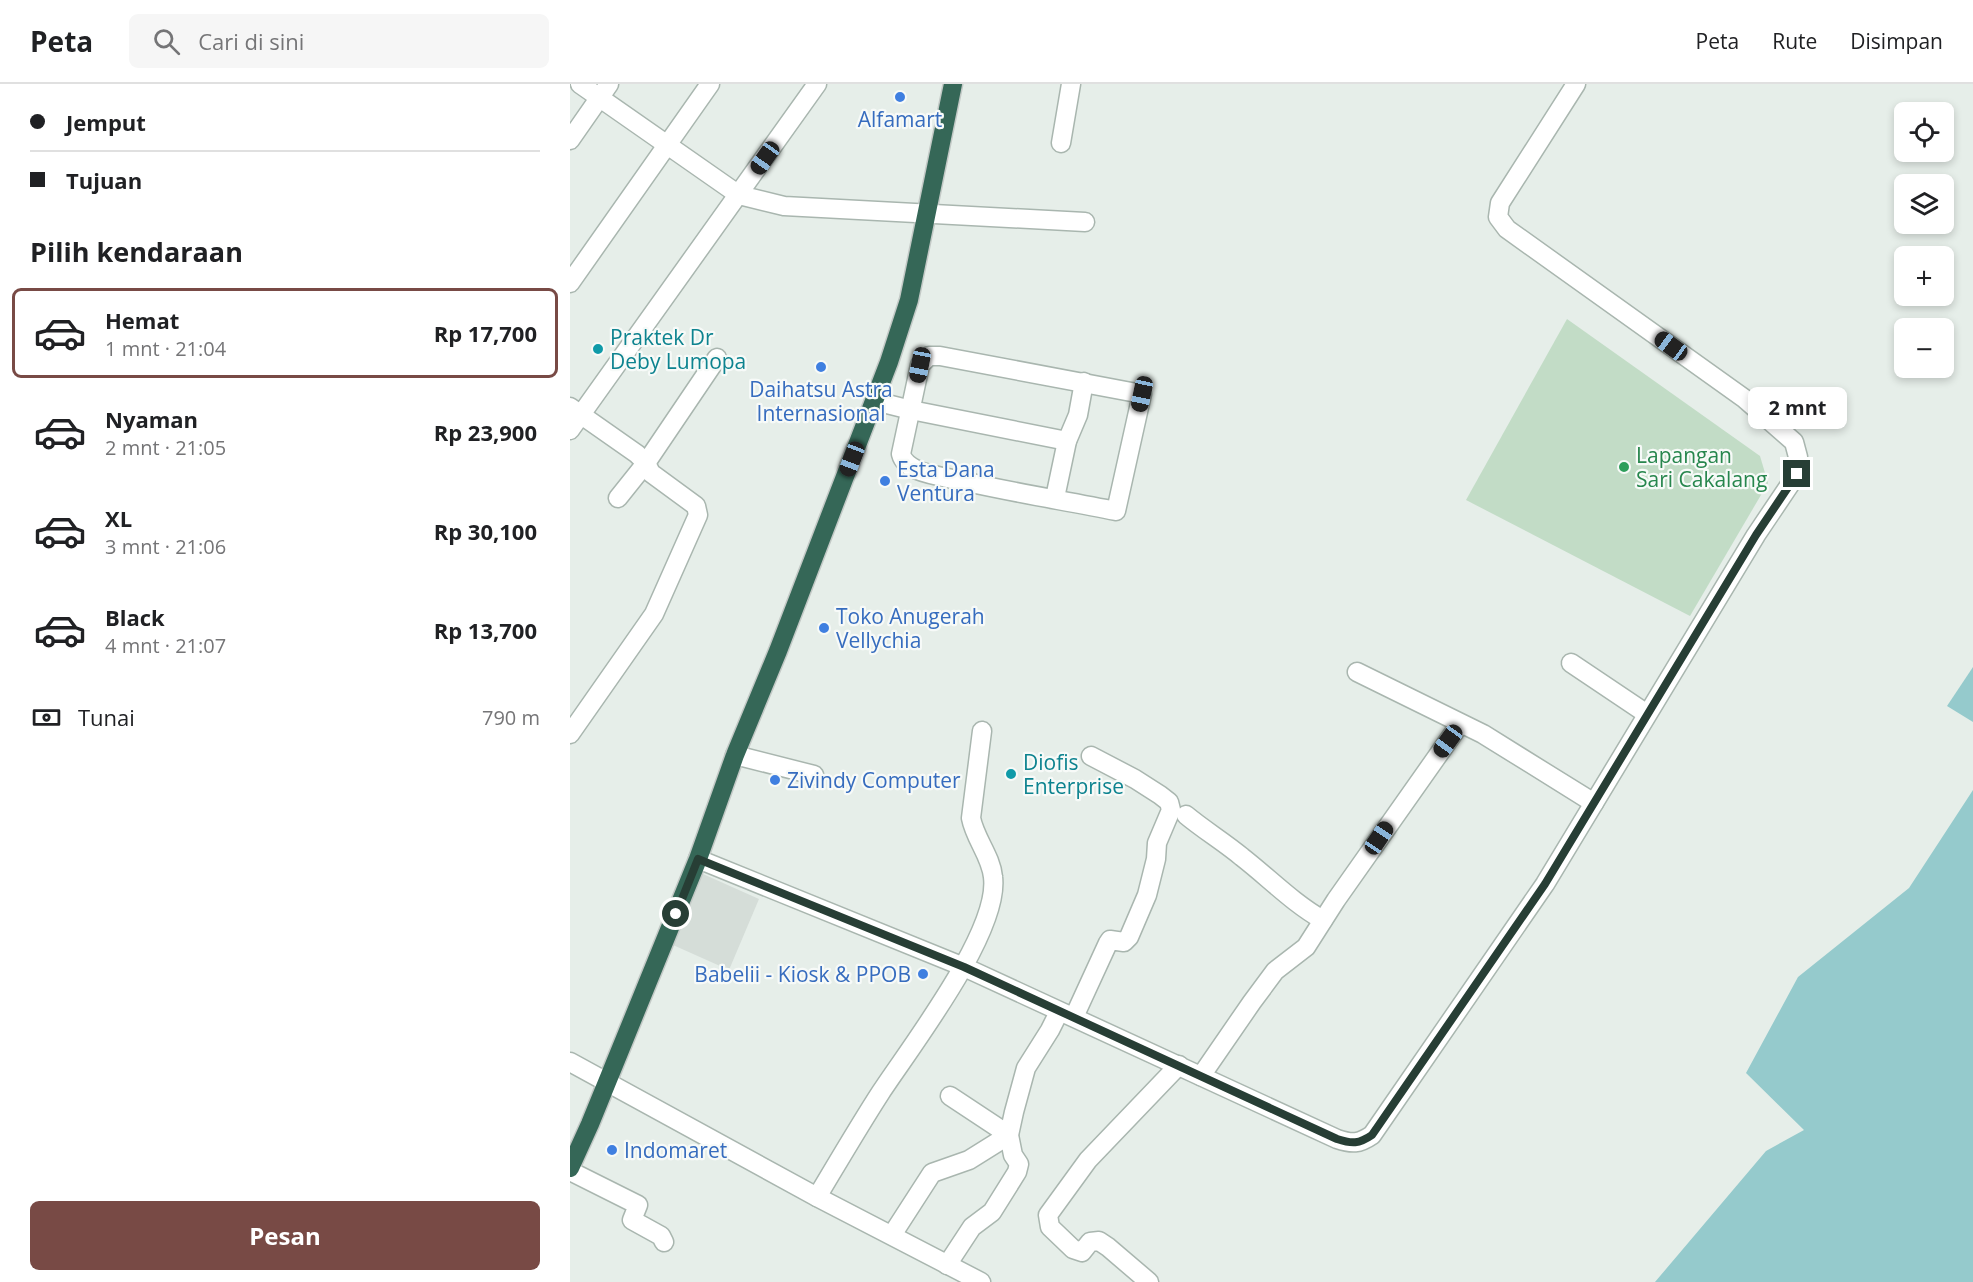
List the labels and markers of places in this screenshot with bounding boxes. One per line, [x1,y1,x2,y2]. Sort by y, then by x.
marker: Alfamart [893,90,907,104]
place label: Alfamart [858,105,942,133]
place label: Praktek Dr Deby Lumopa [610,323,746,375]
marker: Praktek Dr Deby Lumopa [591,342,605,356]
marker: Daihatsu Astra Internasional [814,360,828,374]
place label: Daihatsu Astra Internasional [749,375,893,427]
place label: Lapangan Sari Cakalang [1636,441,1767,493]
place label: Esta Dana Ventura [897,455,995,507]
marker: Lapangan Sari Cakalang [1617,460,1631,474]
marker: Esta Dana Ventura [878,474,892,488]
place label: Toko Anugerah Vellychia [836,602,985,654]
marker: Toko Anugerah Vellychia [817,621,831,635]
place label: Diofis Enterprise [1023,748,1124,800]
place label: Zivindy Computer [787,766,961,794]
marker: Diofis Enterprise [1004,767,1018,781]
marker: Zivindy Computer [768,773,782,787]
place label: Babelii - Kiosk & PPOB [694,960,911,988]
marker: Babelii - Kiosk & PPOB [916,967,930,981]
place label: Indomaret [624,1136,727,1164]
marker: Indomaret [605,1143,619,1157]

